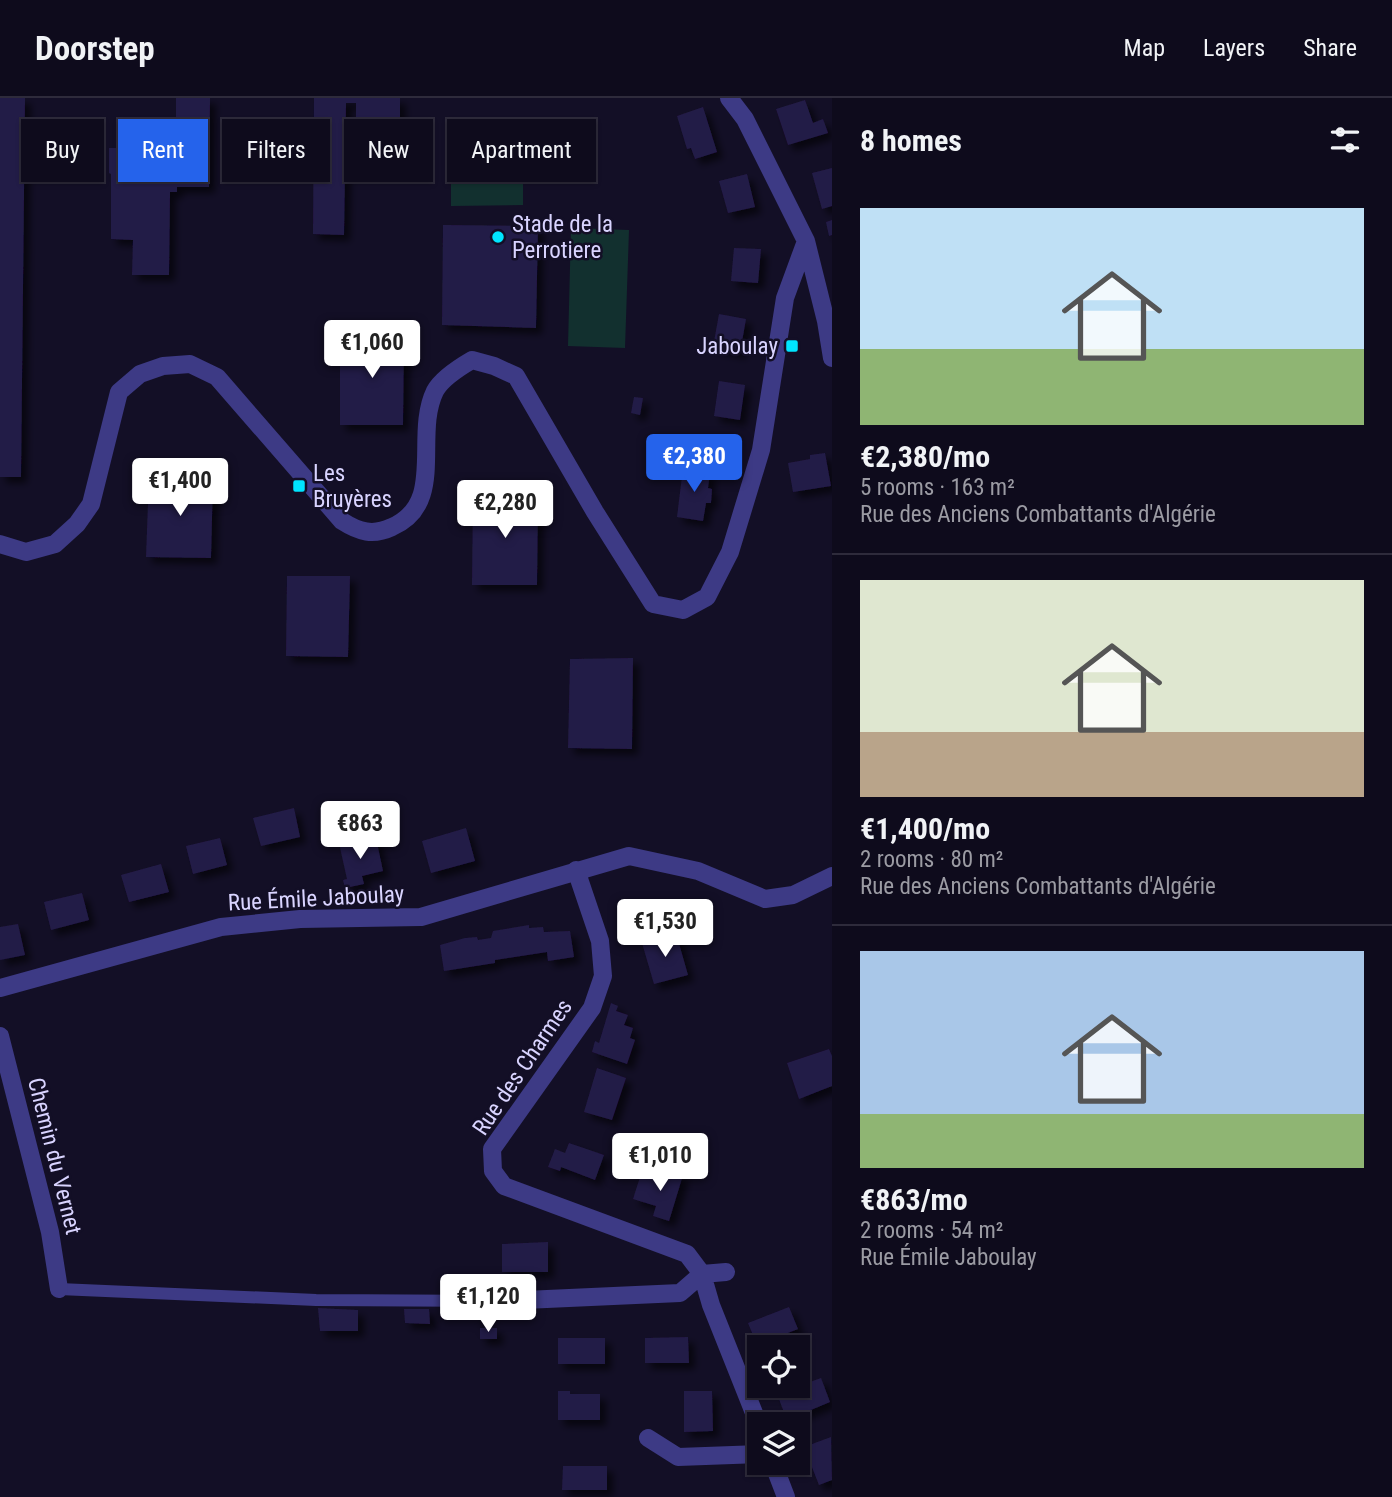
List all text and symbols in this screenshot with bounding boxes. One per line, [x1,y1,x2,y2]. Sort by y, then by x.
text: Doorstep [35,29,155,68]
text: Map [1124,34,1165,62]
text: Layers [1203,34,1265,62]
text: Share [1303,34,1357,62]
chip: Buy [21,119,104,182]
chip: Rent [118,119,208,182]
chip: Filters [222,119,330,182]
chip: New [344,119,433,182]
chip: Apartment [447,119,596,182]
icon: filters [1326,121,1364,159]
text: 8 homes [860,123,962,158]
place label: Stade de la Perrotiere [512,211,613,264]
marker: Stade de la Perrotiere [490,229,506,245]
icon: home [1049,253,1175,379]
pin: €1,060 [315,320,429,380]
text: €1,060 [340,329,404,356]
place label: Jaboulay [696,333,778,360]
marker: Jaboulay [784,338,800,354]
pin: €2,380 [637,434,751,494]
text: €2,380/mo [860,439,990,474]
text: €2,380 [662,443,726,470]
pin: €1,400 [123,458,237,518]
place label: Les Bruyères [313,460,392,513]
text: €1,400 [148,467,212,494]
text: 5 rooms · 163 m² [860,474,1015,501]
marker: Les Bruyères [291,478,307,494]
pin: €2,280 [448,480,562,540]
text: €2,280 [473,489,537,516]
text: Rue des Anciens Combattants d'Algérie [860,501,1216,528]
icon: home [1049,625,1175,751]
pin: €863 [319,802,401,861]
text: €863 [337,810,383,837]
text: €1,400/mo [860,811,990,846]
text: 2 rooms · 80 m² [860,846,1003,873]
text: Rue des Anciens Combattants d'Algérie [860,873,1216,900]
street label: Rue Émile Jaboulay [227,879,405,917]
pin: €1,530 [608,900,722,959]
text: €1,530 [633,908,697,935]
street label: Rue des Charmes [467,994,578,1140]
icon: home [1049,996,1175,1122]
street label: Chemin du Vernet [22,1075,87,1237]
pin: €1,010 [603,1134,717,1193]
text: €1,010 [628,1142,692,1169]
text: €863/mo [860,1182,968,1217]
text: 2 rooms · 54 m² [860,1217,1003,1244]
text: Rue Émile Jaboulay [860,1244,1037,1271]
pin: €1,120 [431,1274,545,1334]
text: €1,120 [456,1283,520,1310]
map controls [747,1335,810,1475]
button: locate [747,1335,810,1398]
button: layers [747,1412,810,1475]

